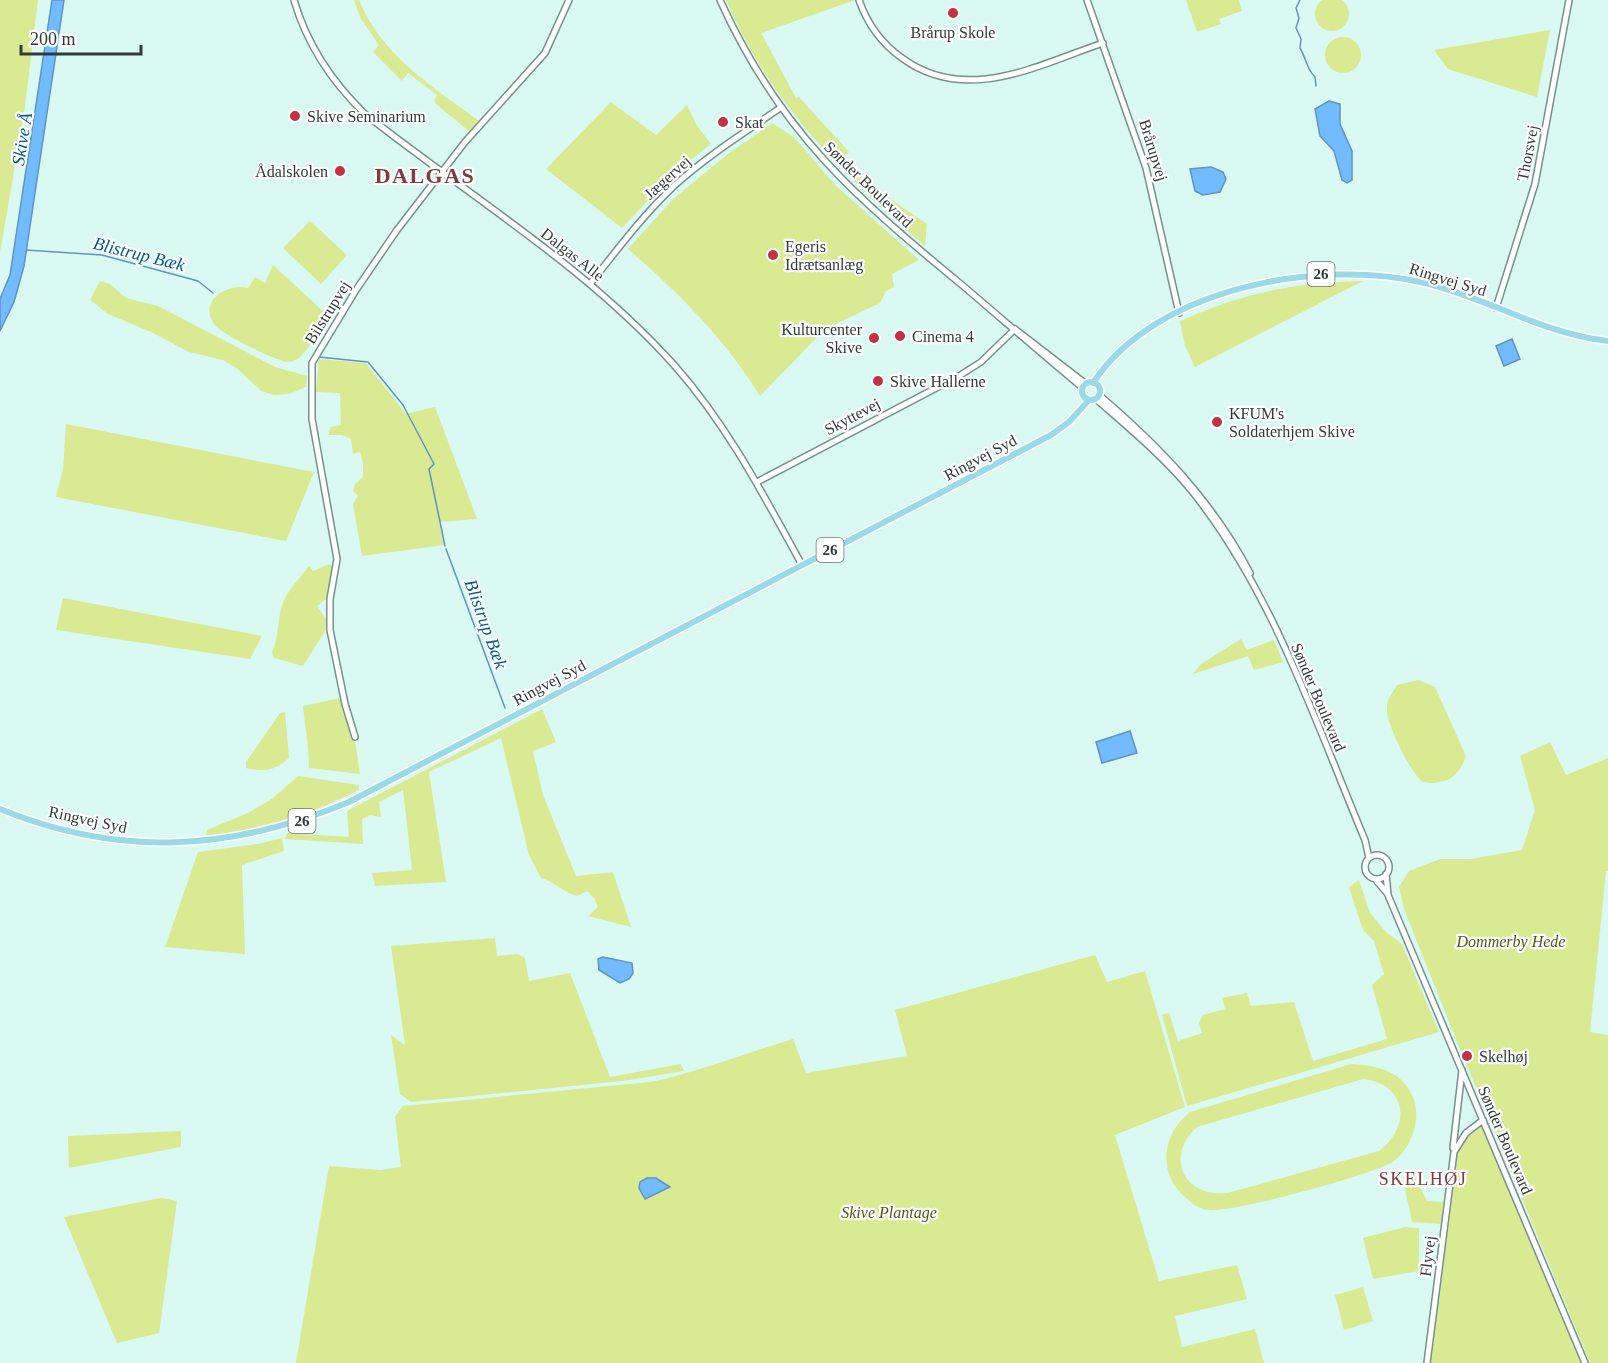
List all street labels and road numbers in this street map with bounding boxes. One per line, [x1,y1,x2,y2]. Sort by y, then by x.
street label: Brårupvej [1135,117,1171,184]
street label: Thorsvej [1514,124,1542,183]
street label: Sønder Boulevard [821,138,916,231]
street label: Jægervej [641,152,695,203]
street label: Dalgas Alle [537,225,608,285]
street label: Ringvej Syd [1407,260,1488,300]
road number: 26 [1308,262,1334,286]
street label: Bilstrupvej [301,278,354,347]
street label: Skyttevej [822,395,883,439]
street label: Ringvej Syd [941,431,1020,485]
road number: 26 [816,538,844,562]
street label: Sønder Boulevard [1288,640,1349,754]
street label: Ringvej Syd [510,656,589,710]
street label: Ringvej Syd [47,803,129,837]
road number: 26 [288,809,316,833]
street label: Sønder Boulevard [1475,1083,1536,1197]
street label: Flyvej [1417,1235,1439,1278]

